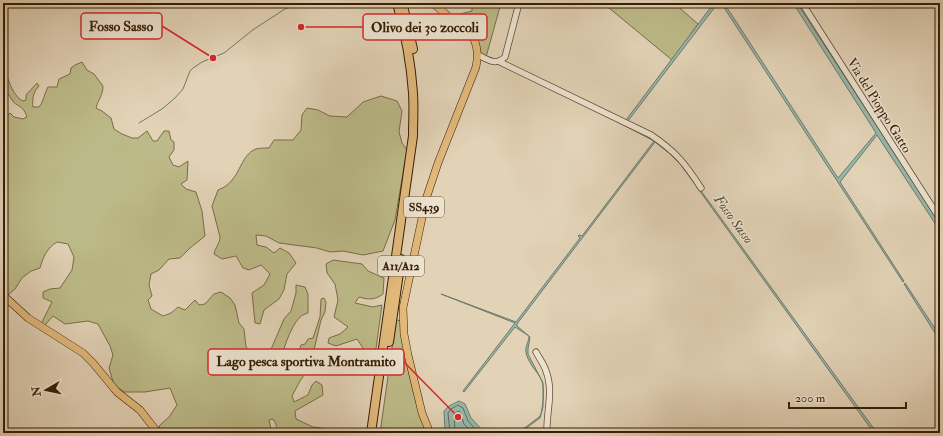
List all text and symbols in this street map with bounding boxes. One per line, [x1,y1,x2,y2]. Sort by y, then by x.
callout: Fosso Sasso [81,13,162,39]
callout: Olivo dei 30 zoccoli [363,14,487,40]
text: Fosso Sasso [89,18,153,35]
text: Olivo dei 30 zoccoli [371,19,479,36]
street label: Via del Pioppo Gatto [843,55,915,156]
water label: Fosso Sasso [710,191,757,247]
road number: SS439 [404,197,444,217]
road number: A11/A12 [378,256,424,276]
callout: Lago pesca sportiva Montramito [208,349,404,375]
text: Lago pesca sportiva Montramito [216,353,396,371]
north arrow [26,370,66,410]
text: N [29,384,44,398]
scale bar [789,384,906,410]
text: 200 m [795,391,826,406]

